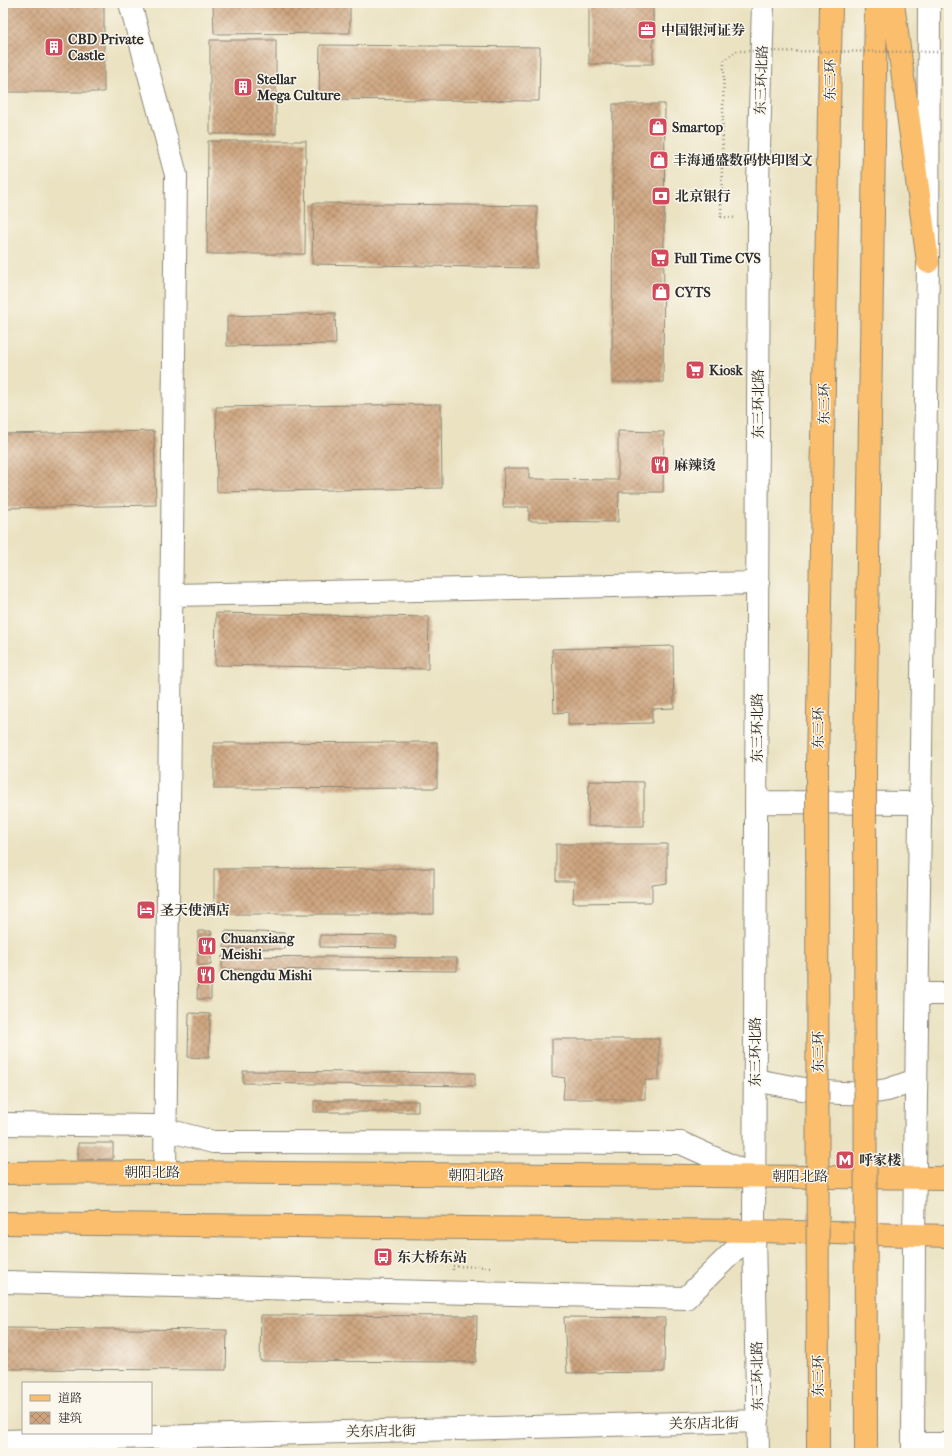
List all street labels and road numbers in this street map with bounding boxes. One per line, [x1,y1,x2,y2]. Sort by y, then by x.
street label: 东三环北路 [752,45,771,115]
street label: 东三环 [822,59,839,101]
street label: 东三环北路 [750,369,767,439]
street label: 东三环 [816,383,833,425]
street label: 东三环北路 [749,693,766,763]
street label: 东三环 [810,707,827,749]
street label: 东三环北路 [747,1017,764,1087]
street label: 东三环 [810,1031,827,1073]
street label: 朝阳北路 [124,1164,180,1181]
street label: 朝阳北路 [448,1167,504,1184]
street label: 朝阳北路 [772,1168,828,1185]
street label: 东三环北路 [748,1341,767,1411]
street label: 东三环 [810,1355,827,1397]
street label: 关东店北街 [669,1414,739,1433]
street label: 关东店北街 [346,1422,416,1441]

